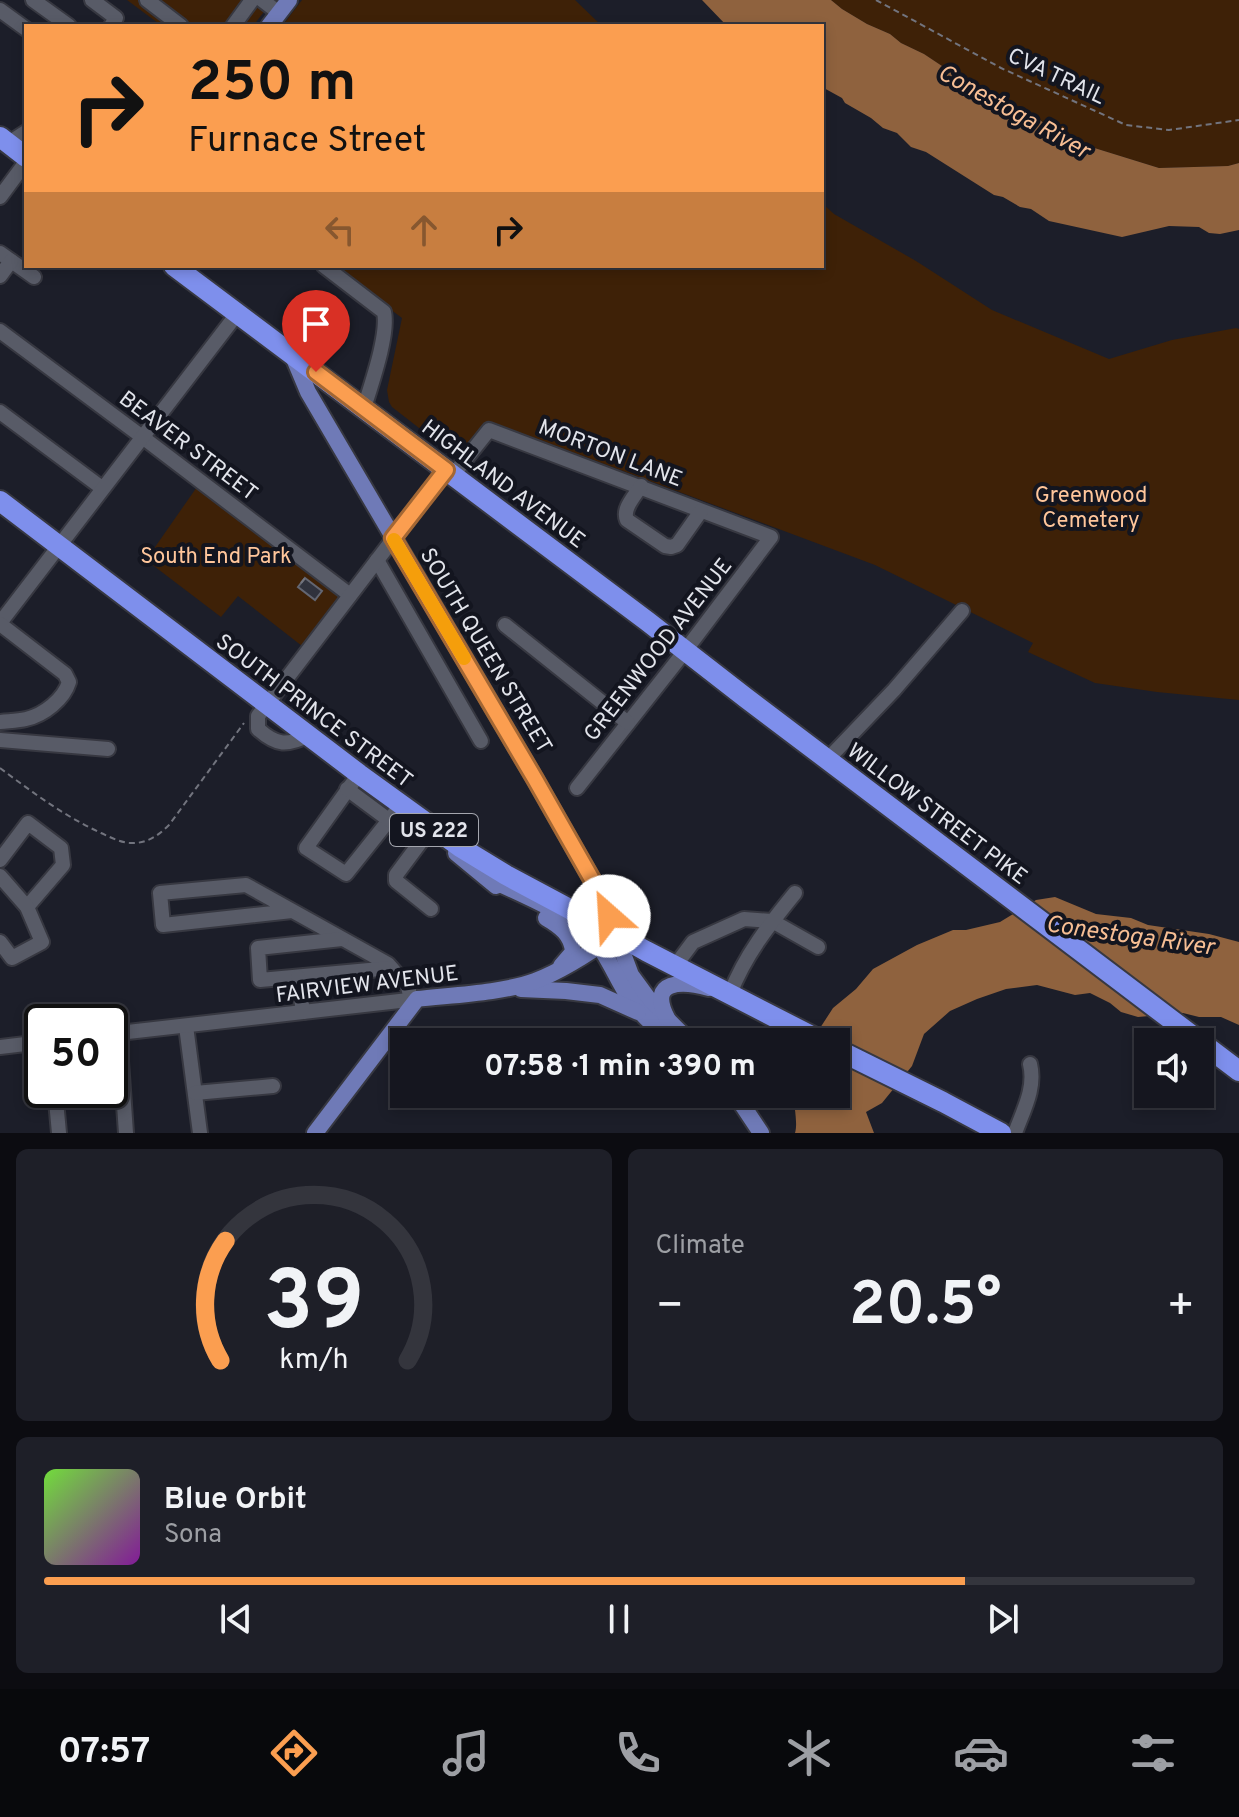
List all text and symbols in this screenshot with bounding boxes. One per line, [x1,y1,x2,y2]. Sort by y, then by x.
street label: CVA TRAIL [1003,43,1109,112]
text: 250 m [188,50,356,120]
icon: right [56,56,160,160]
water label: Conestoga River [932,59,1096,168]
text: Furnace Street [188,119,426,165]
icon: left [318,208,362,252]
icon: ahead [402,208,446,252]
icon: right [486,208,530,252]
pin [282,290,350,372]
icon: arrive [294,302,338,346]
street label: BEAVER STREET [113,386,262,508]
street label: MORTON LANE [534,414,686,494]
street label: HIGHLAND AVENUE [415,415,590,555]
park label: Greenwood Cemetery [1035,483,1147,535]
park label: South End Park [140,544,292,571]
street label: SOUTH QUEEN STREET [413,544,557,759]
street label: GREENWOOD AVENUE [579,554,739,747]
street label: SOUTH PRINCE STREET [210,629,417,795]
street label: WILLOW STREET PIKE [841,738,1032,892]
road number: US 222 [390,814,478,846]
position arrow [567,874,651,958]
water label: Conestoga River [1044,910,1218,964]
street label: FAIRVIEW AVENUE [275,961,460,1010]
speed limit sign: 50 [24,1004,128,1108]
map controls [1134,1028,1214,1108]
button: sound [1134,1028,1214,1108]
text: 07:58 · 1 min · 390 m [484,1049,756,1086]
text: Climate [656,1230,745,1263]
text: 39 [263,1254,364,1359]
text: 20.5° [849,1270,1001,1346]
text: − [656,1280,684,1336]
text: + [1167,1280,1195,1336]
text: km/h [279,1343,348,1379]
text: Blue Orbit [164,1482,307,1519]
text: Sona [164,1519,222,1552]
icon: previous [214,1597,258,1641]
icon: pause [597,1597,641,1641]
icon: next [981,1597,1025,1641]
icon: directions [266,1725,322,1781]
icon: music [438,1725,494,1781]
icon: phone [610,1725,666,1781]
icon: climate [781,1725,837,1781]
icon: car [953,1725,1009,1781]
icon: filters [1125,1725,1181,1781]
text: 07:57 [58,1730,150,1776]

